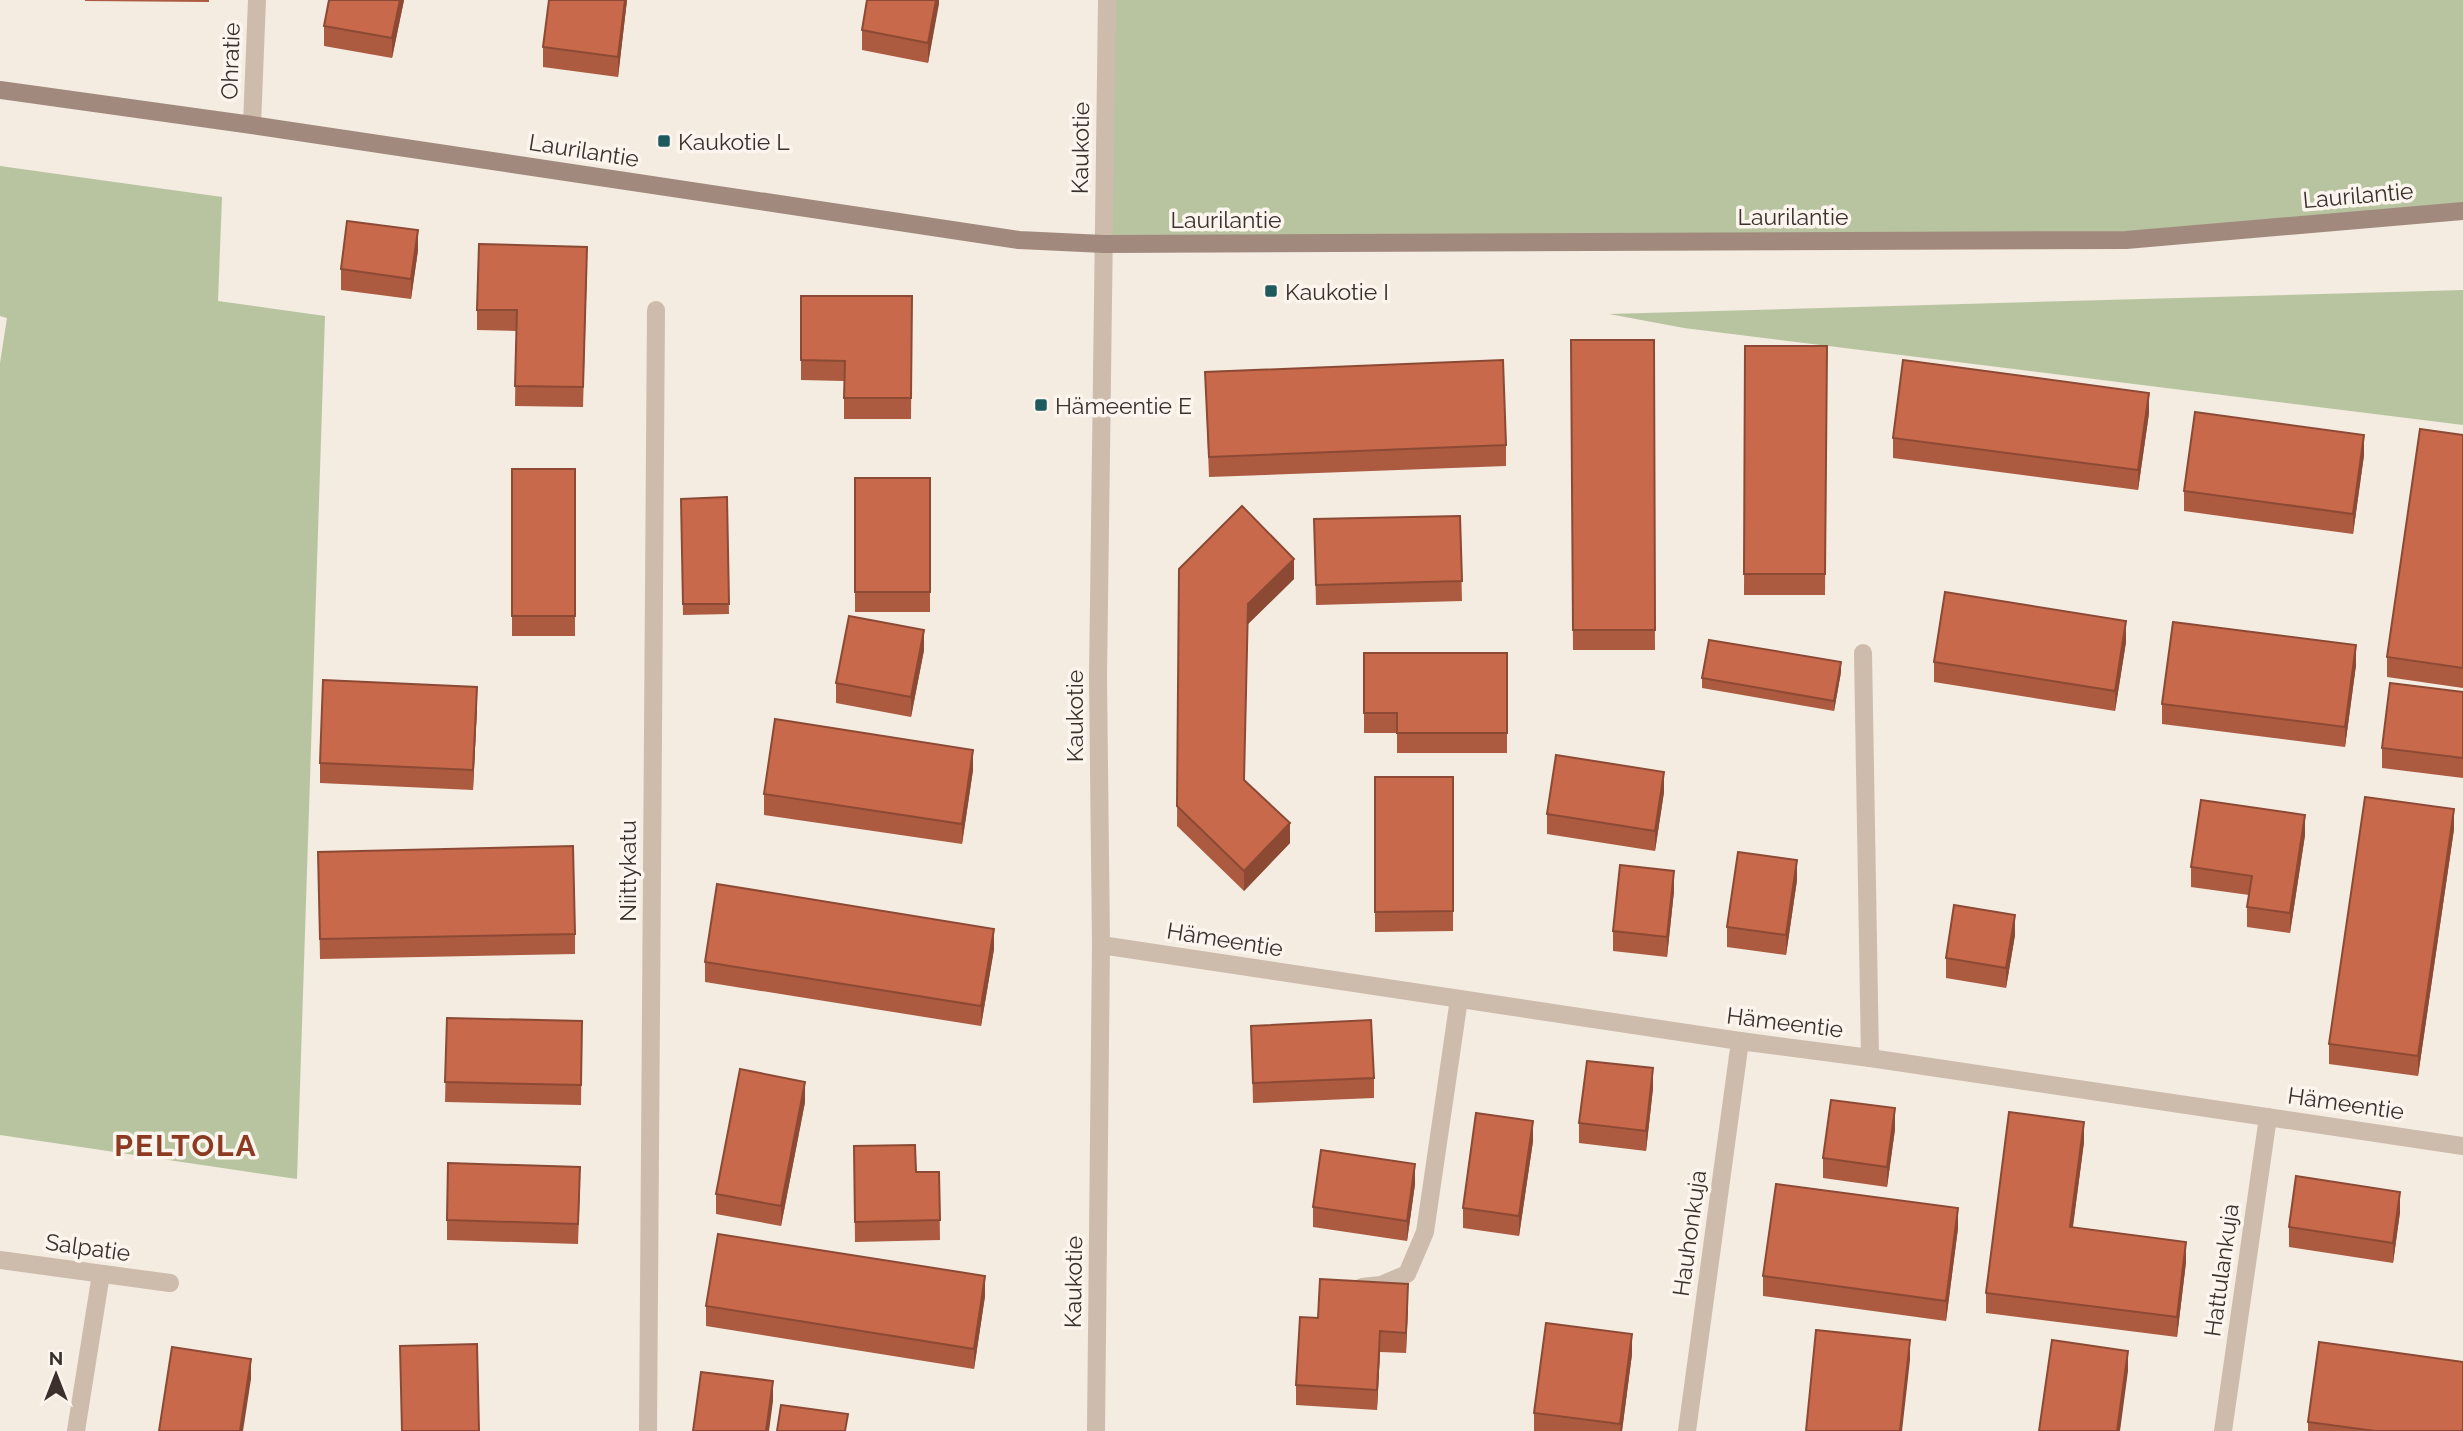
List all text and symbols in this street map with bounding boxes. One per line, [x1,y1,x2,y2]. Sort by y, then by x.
street label: Ohratie [215,22,245,100]
street label: Kaukotie [1066,102,1094,194]
street label: Laurilantie [527,128,641,172]
place label: Kaukotie L [678,128,790,155]
marker: Kaukotie L [656,133,672,149]
street label: Laurilantie [2302,177,2414,213]
street label: Laurilantie [1738,203,1849,230]
street label: Laurilantie [1171,206,1282,233]
place label: Kaukotie I [1285,278,1389,305]
marker: Kaukotie I [1263,283,1279,299]
place label: Hämeentie E [1055,392,1192,419]
marker: Hämeentie E [1033,397,1049,413]
street label: Kaukotie [1061,670,1088,762]
street label: Niittykatu [614,820,641,922]
street label: Hämeentie [1165,917,1285,961]
street label: Hämeentie [1725,1001,1845,1043]
street label: Hämeentie [2286,1081,2406,1125]
district label: PELTOLA [114,1128,258,1163]
street label: Hauhonkuja [1667,1168,1711,1298]
street label: Hattulankuja [2198,1202,2244,1338]
street label: Salpatie [44,1228,132,1266]
street label: Kaukotie [1059,1236,1087,1328]
north arrow [21,1340,91,1410]
text: N [49,1347,63,1369]

